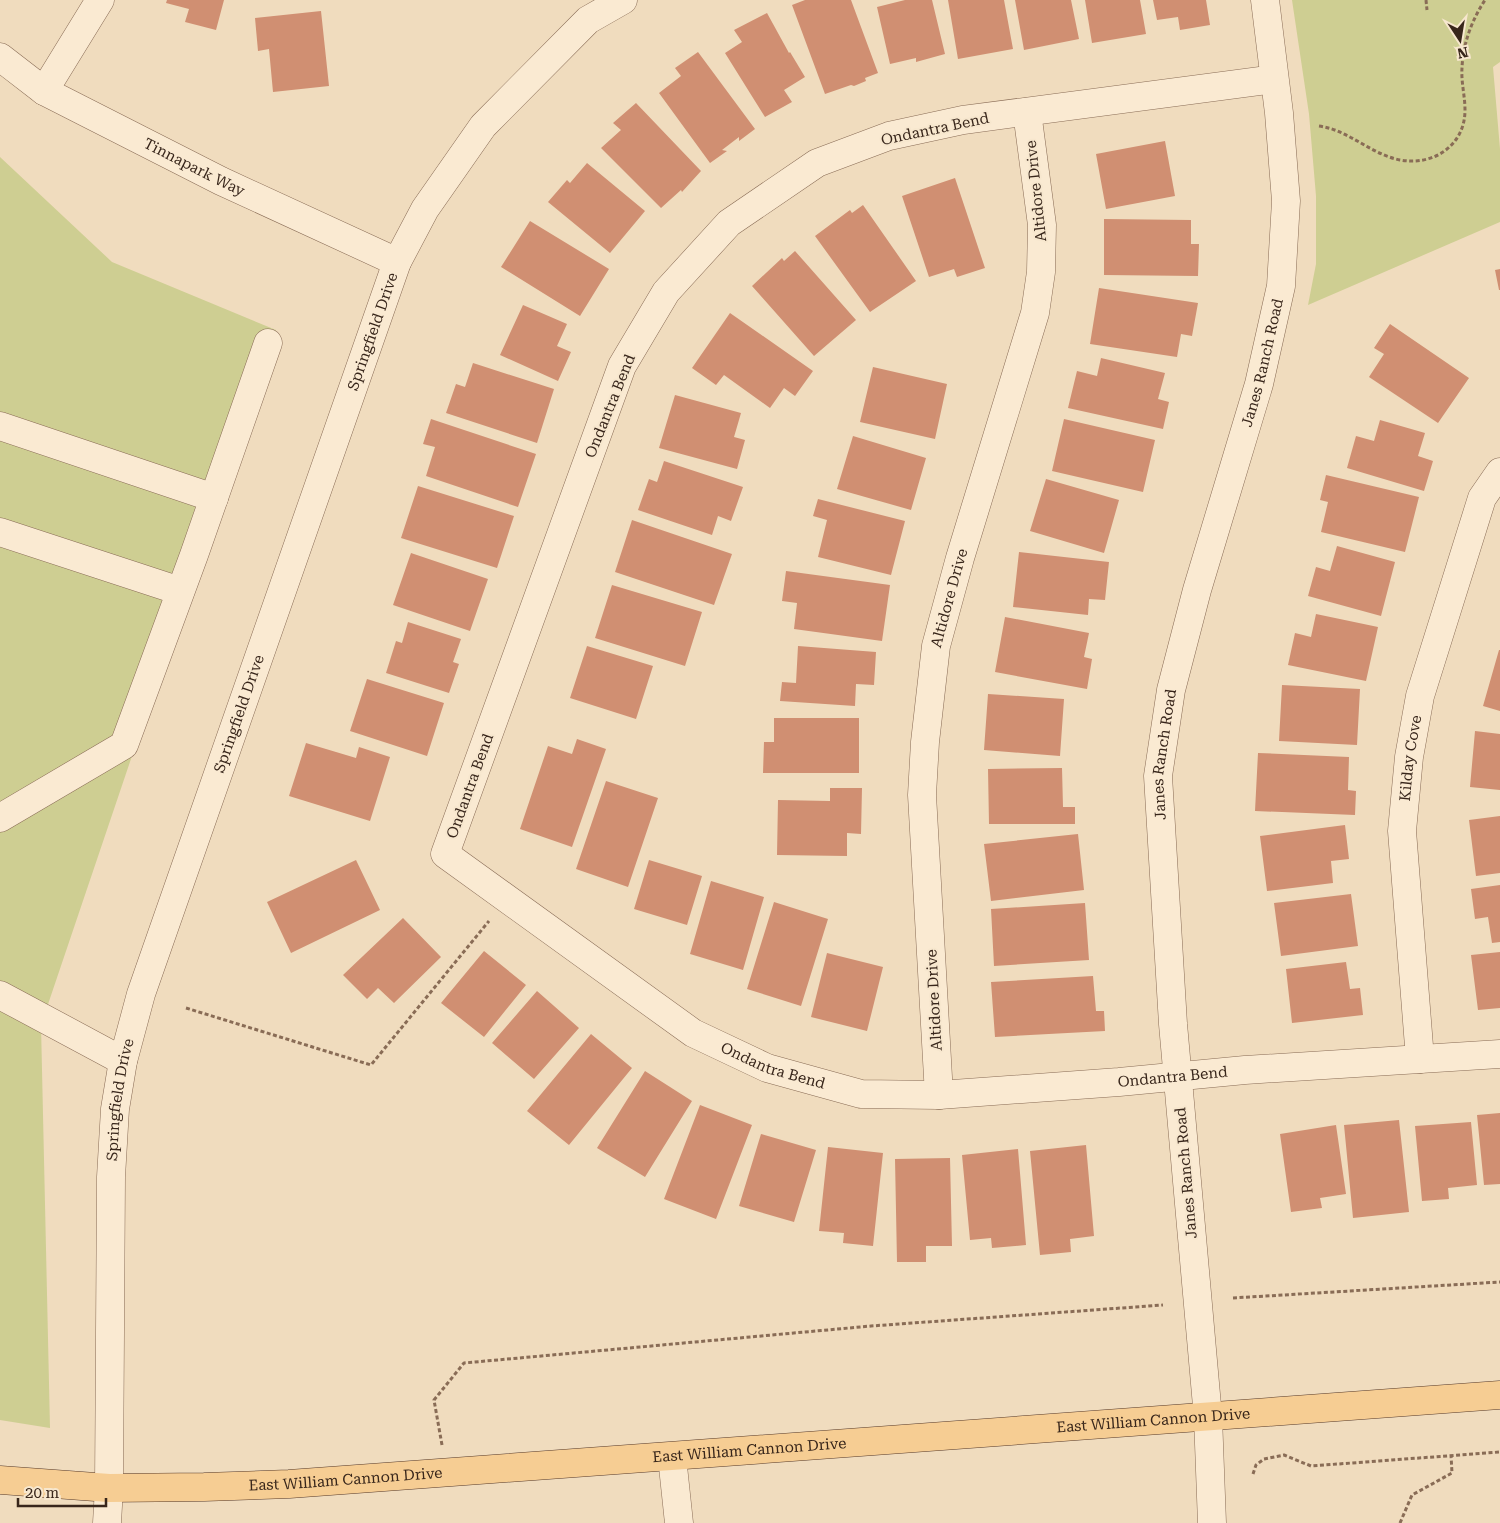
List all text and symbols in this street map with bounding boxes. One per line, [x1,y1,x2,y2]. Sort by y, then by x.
north arrow [1435,15,1485,65]
text: N [1456,44,1470,62]
street label: Ondantra Bend [879,109,991,149]
street label: Tinnapark Way [141,134,248,200]
street label: Altidore Drive [1022,139,1050,243]
street label: Springfield Drive [344,270,402,393]
street label: Janes Ranch Road [1238,296,1287,429]
street label: Ondantra Bend [581,351,639,460]
street label: Altidore Drive [927,546,971,649]
street label: Springfield Drive [210,652,268,775]
street label: Janes Ranch Road [1149,687,1180,821]
street label: Kilday Cove [1396,714,1425,802]
street label: Ondantra Bend [443,731,497,841]
street label: Altidore Drive [922,949,946,1051]
street label: Springfield Drive [103,1036,138,1162]
street label: Ondantra Bend [718,1038,828,1093]
street label: Ondantra Bend [1117,1063,1229,1091]
street label: Janes Ranch Road [1171,1106,1201,1239]
street label: East William Cannon Drive [1056,1404,1251,1437]
street label: East William Cannon Drive [652,1434,847,1466]
street label: East William Cannon Drive [248,1464,443,1494]
scale bar [18,1476,105,1508]
text: 20 m [25,1484,60,1502]

